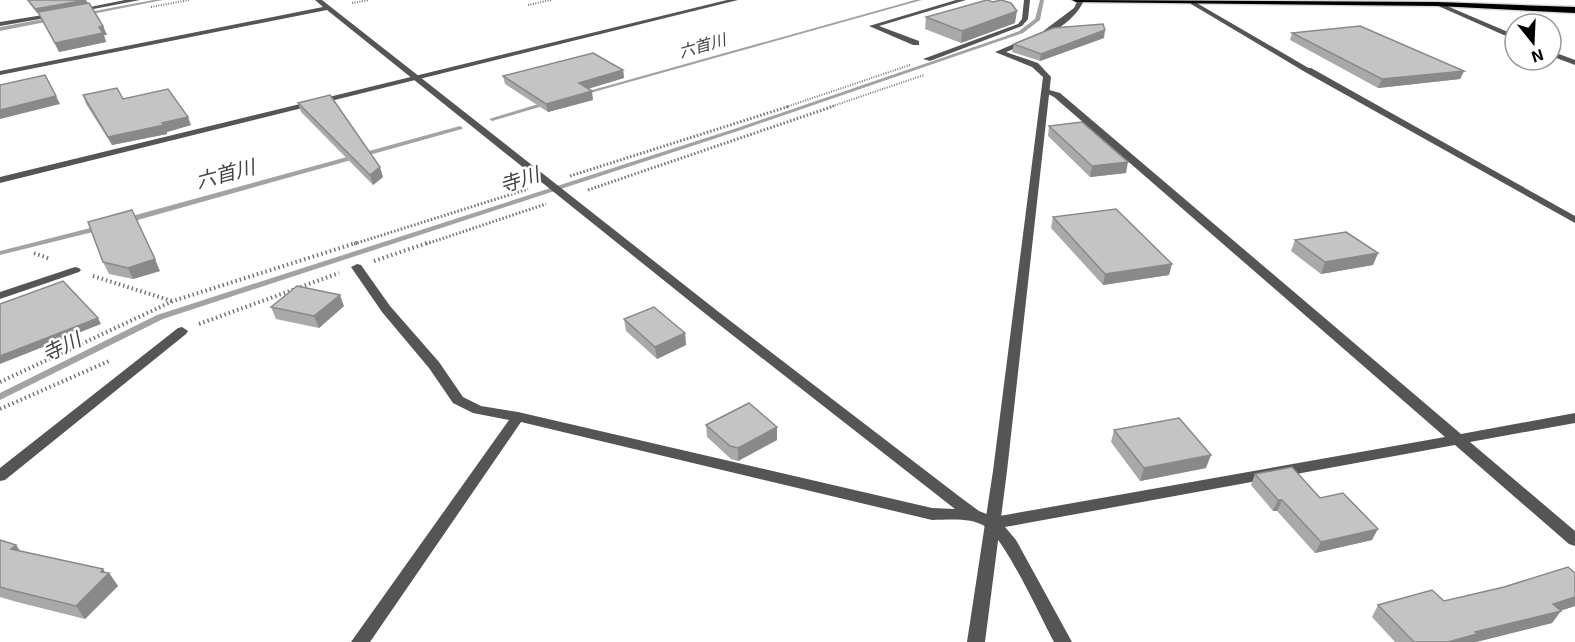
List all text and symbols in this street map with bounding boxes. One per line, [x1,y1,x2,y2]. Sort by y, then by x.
north arrow [1503,12,1563,72]
water label: 六首川 [676,29,730,61]
text: N [1529,46,1546,68]
water label: 六首川 [193,153,259,192]
water label: 寺川 [496,161,544,197]
water label: 寺川 [38,326,86,366]

